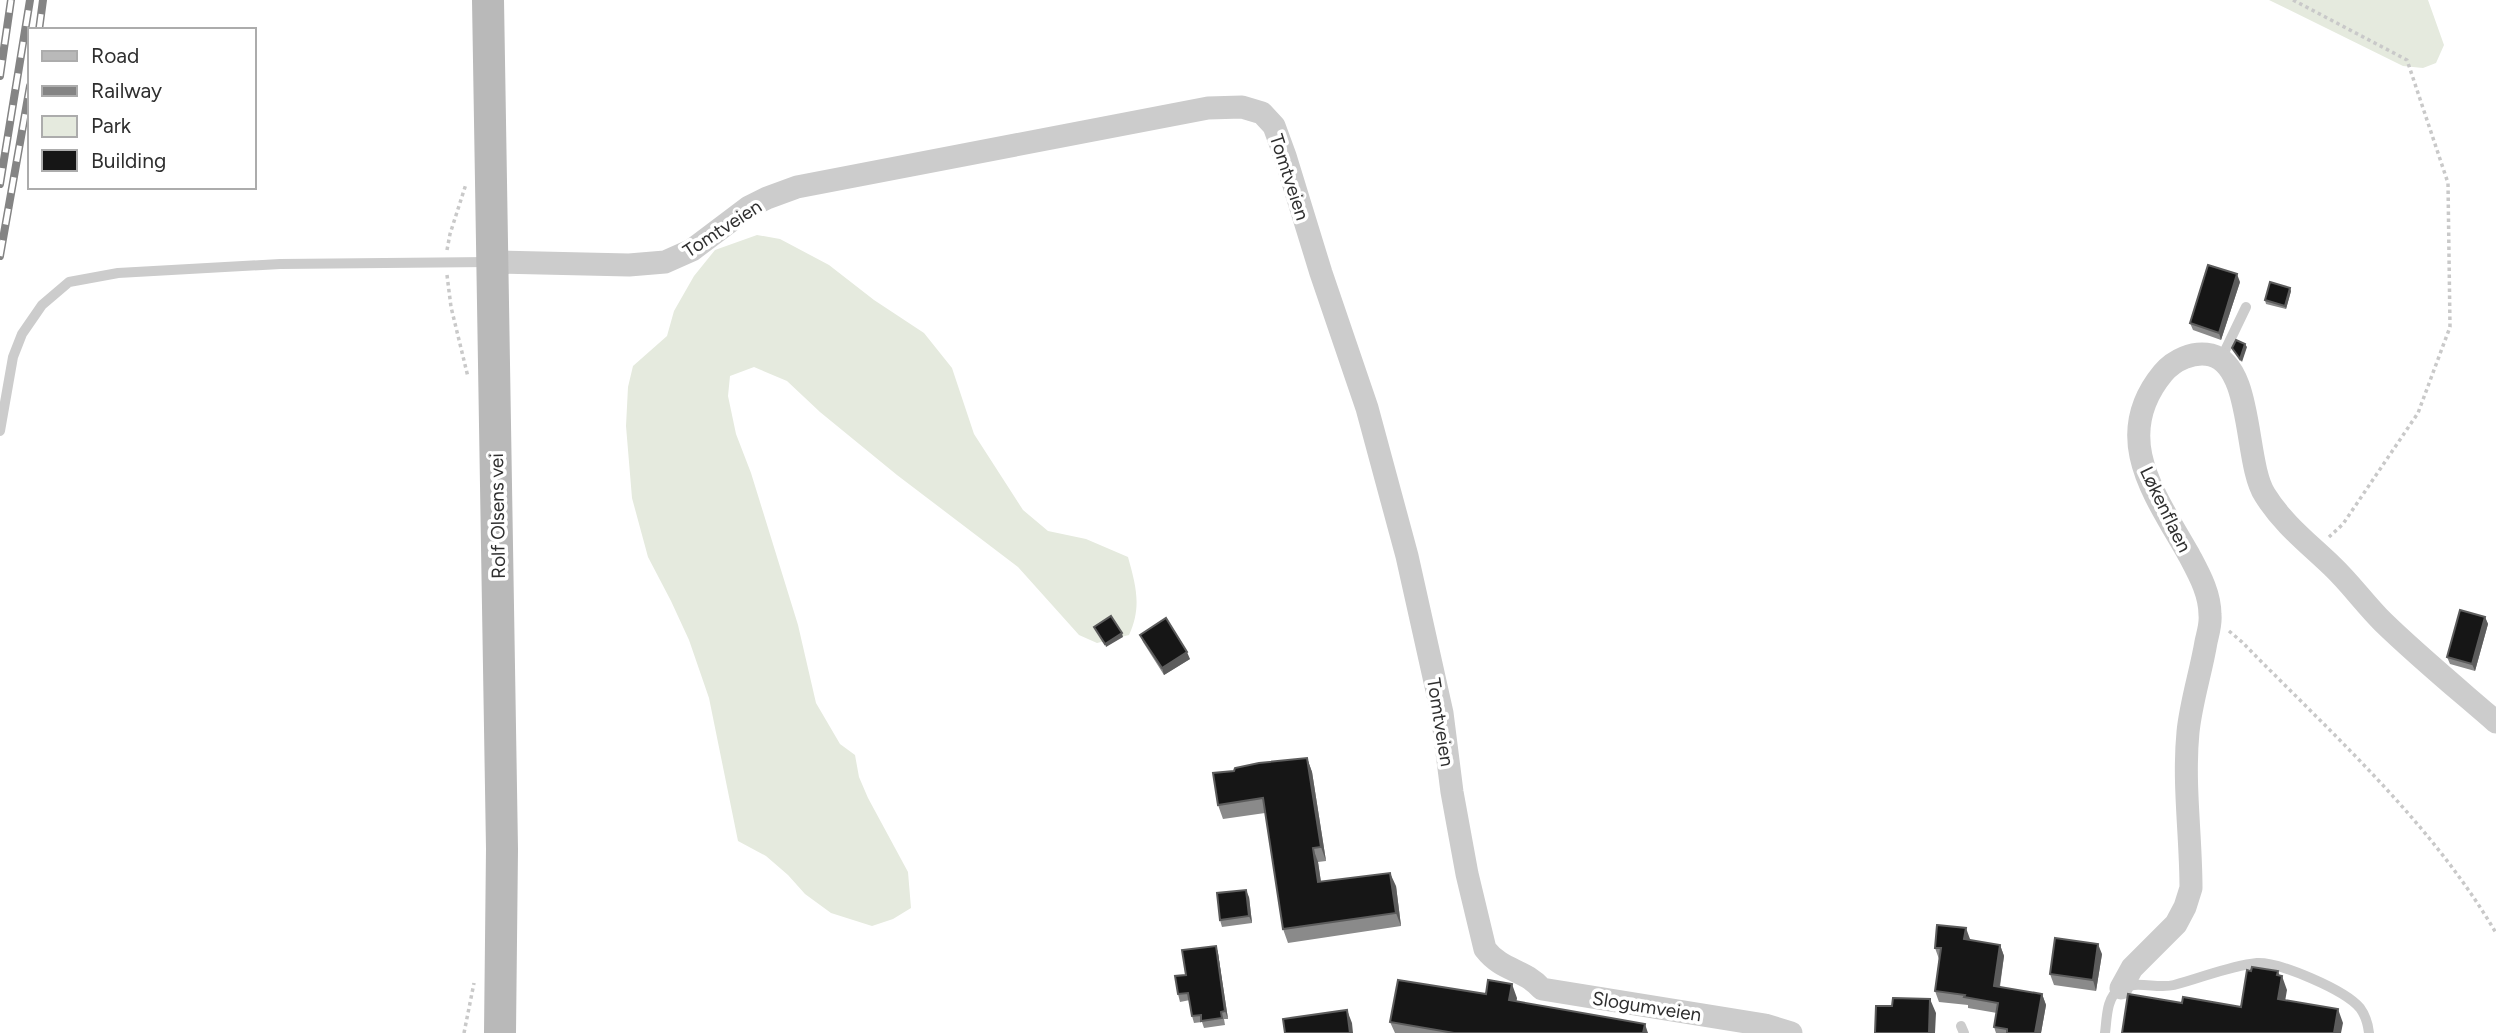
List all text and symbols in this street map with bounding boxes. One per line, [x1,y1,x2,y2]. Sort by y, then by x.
legend [28,28,256,189]
text: Road [91,43,139,68]
text: Railway [91,78,162,103]
text: Park [91,113,132,138]
street label: Tomtveien [1265,131,1314,223]
text: Building [91,148,166,173]
street label: Tomtveien [679,195,766,262]
street label: Rolf Olsens vei [485,453,510,579]
street label: Løkenflaen [2135,463,2196,556]
street label: Tomtveien [1422,676,1459,768]
street label: Slogumveien [1591,987,1703,1026]

